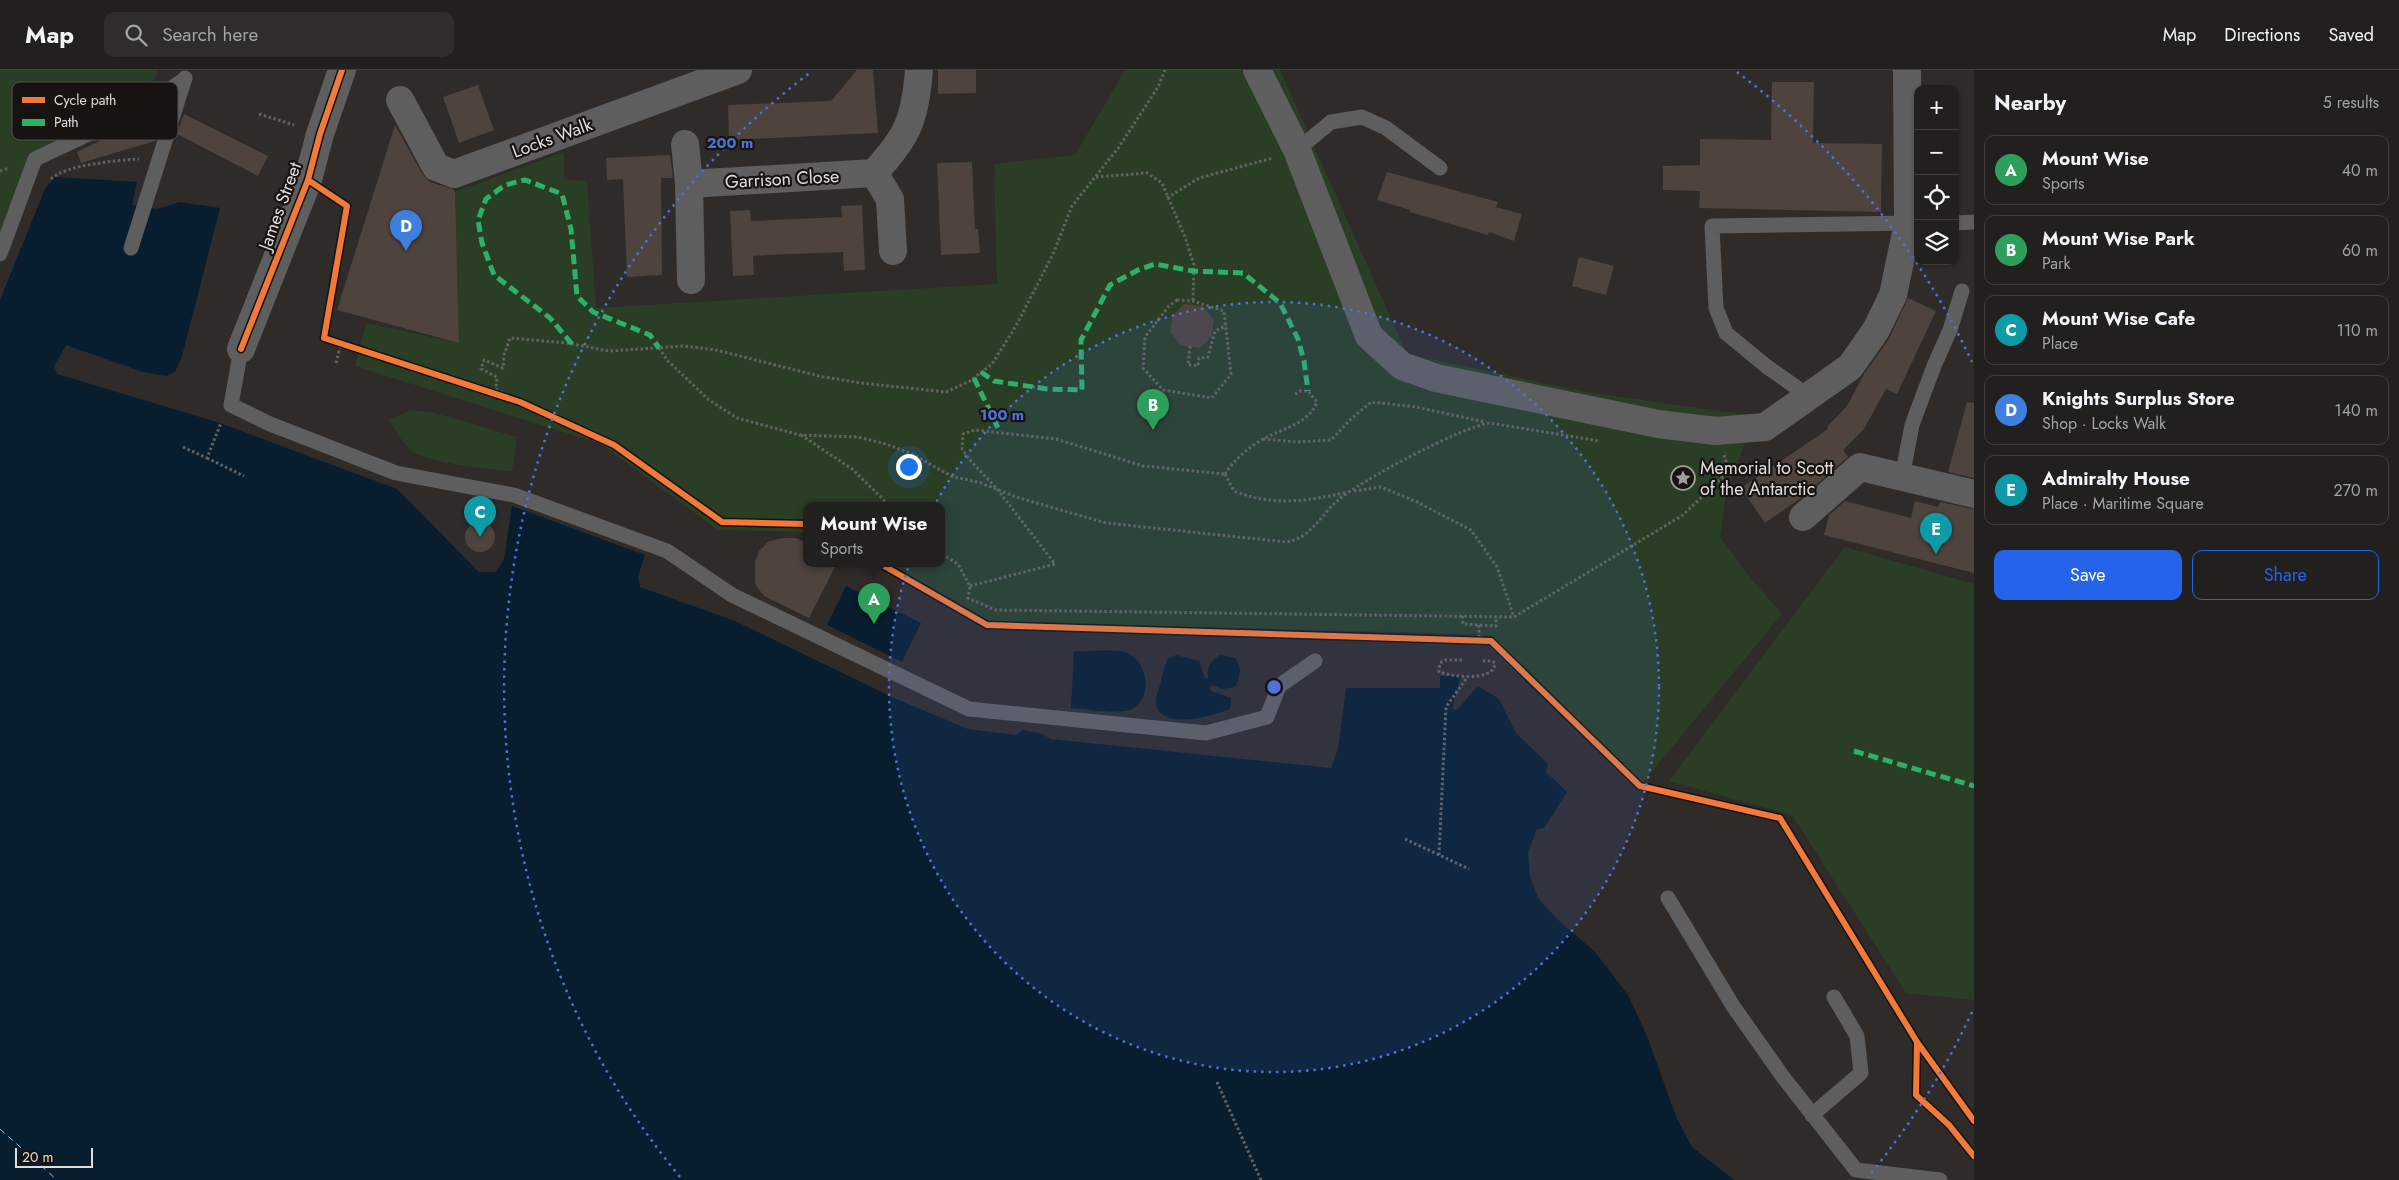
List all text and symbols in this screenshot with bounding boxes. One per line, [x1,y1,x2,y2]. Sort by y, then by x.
search box [104,12,454,57]
text: Map [25,17,74,52]
icon: search [122,21,150,49]
text: Search here [162,21,258,48]
text: Map [2163,22,2196,48]
text: Directions [2224,22,2300,48]
text: Saved [2328,22,2374,48]
legend [12,82,178,140]
map controls [1914,85,1959,265]
button: + [1914,85,1959,130]
text: Nearby [1994,88,2066,118]
text: Cycle path [54,90,116,110]
text: 5 results [2323,91,2379,114]
street label: Locks Walk [508,111,596,165]
text: Path [54,112,79,132]
button: − [1914,130,1959,175]
text: 200 m [707,132,753,154]
text: Mount Wise [2042,145,2149,172]
street label: James Street [251,158,308,256]
text: A [2005,159,2017,182]
text: 40 m [2342,159,2378,182]
street label: Garrison Close [724,163,840,195]
text: Sports [2042,172,2084,195]
button: locate [1914,175,1959,220]
pin: D [390,210,422,251]
button: layers [1914,220,1959,265]
text: Mount Wise Park [2042,225,2195,252]
text: B [2006,239,2016,262]
text: 60 m [2342,239,2378,262]
text: Park [2042,252,2071,275]
text: Mount Wise Cafe [2042,305,2195,332]
text: C [2005,319,2017,342]
text: 110 m [2337,319,2378,342]
text: Place [2042,332,2078,355]
text: Knights Surplus Store [2042,385,2235,412]
pin: B [1137,389,1169,430]
text: D [2005,399,2017,422]
text: 140 m [2335,399,2378,422]
text: 100 m [980,404,1024,426]
text: Shop · Locks Walk [2042,412,2166,435]
your location [896,454,922,480]
place label: Memorial to Scott of the Antarctic [1700,455,1834,502]
place icon: Memorial to Scott of the Antarctic [1670,465,1696,491]
text: Admiralty House [2042,465,2190,492]
text: E [2006,479,2016,502]
text: 270 m [2334,479,2378,502]
text: Place · Maritime Square [2042,492,2204,515]
pin: C [464,496,496,537]
popup [803,502,945,567]
text: Mount Wise [821,510,927,537]
pin: E [1920,513,1952,554]
text: Sports [821,537,863,560]
button: Save [1994,550,2182,600]
button: Share [2192,550,2379,600]
pin: A [858,583,890,624]
centre of rings [1265,678,1283,696]
scale bar [15,1145,92,1168]
text: 20 m [22,1147,54,1167]

